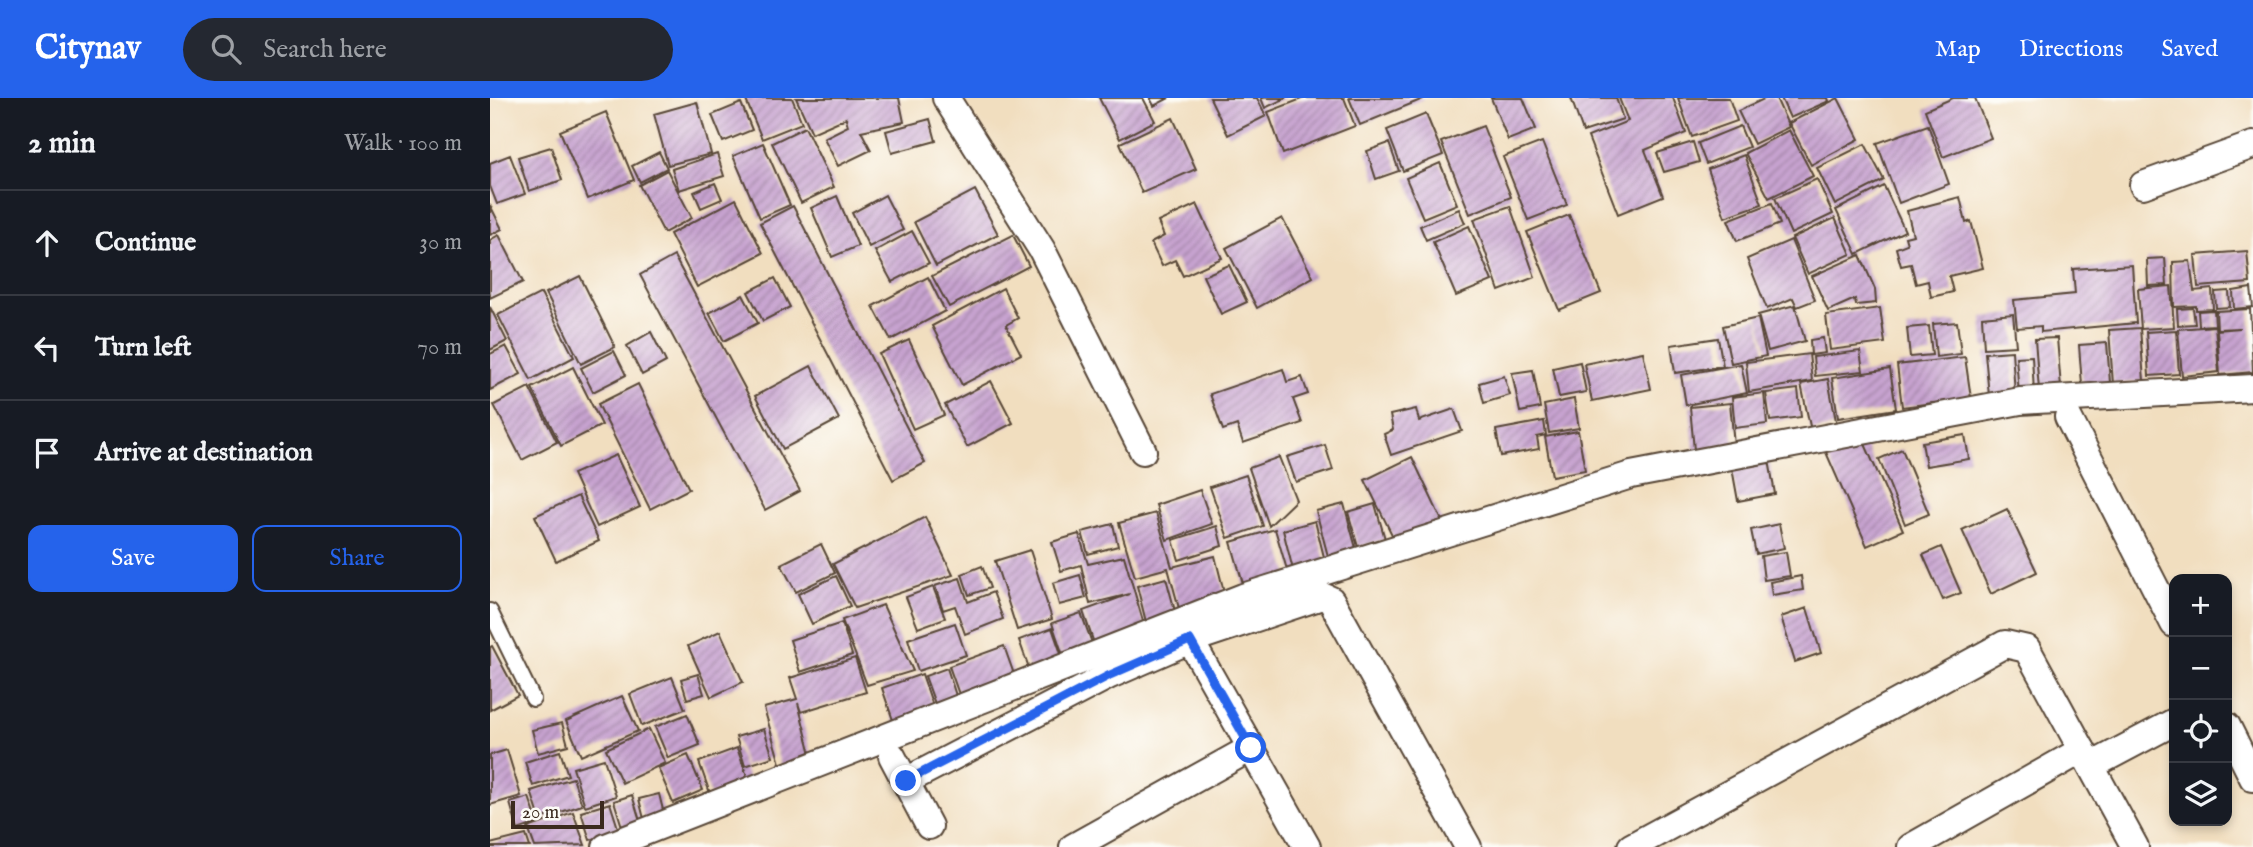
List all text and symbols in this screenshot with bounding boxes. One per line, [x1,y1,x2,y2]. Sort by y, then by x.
search box [183,18,673,81]
text: Citynav [35,28,141,70]
icon: search [207,30,245,68]
text: Search here [263,33,387,66]
text: Map [1935,34,1981,65]
text: Directions [2019,34,2123,65]
text: Saved [2161,34,2218,65]
text: 2 min [28,125,96,163]
text: Walk · 100 m [344,129,462,158]
icon: ahead [28,224,66,262]
text: Continue [95,226,196,259]
text: 30 m [419,228,462,257]
icon: left [28,329,66,367]
text: Turn left [95,331,192,364]
text: 70 m [417,333,462,362]
icon: arrive [28,434,66,472]
text: Arrive at destination [95,436,313,469]
button: Save [28,525,238,592]
button: Share [252,525,462,592]
map controls [2169,574,2232,826]
button: + [2169,574,2232,637]
button: − [2169,637,2232,700]
button: locate [2169,700,2232,763]
route start [1235,732,1266,763]
button: layers [2169,763,2232,826]
route end [890,765,921,796]
scale bar [511,798,604,830]
text: 20 m [522,801,559,825]

